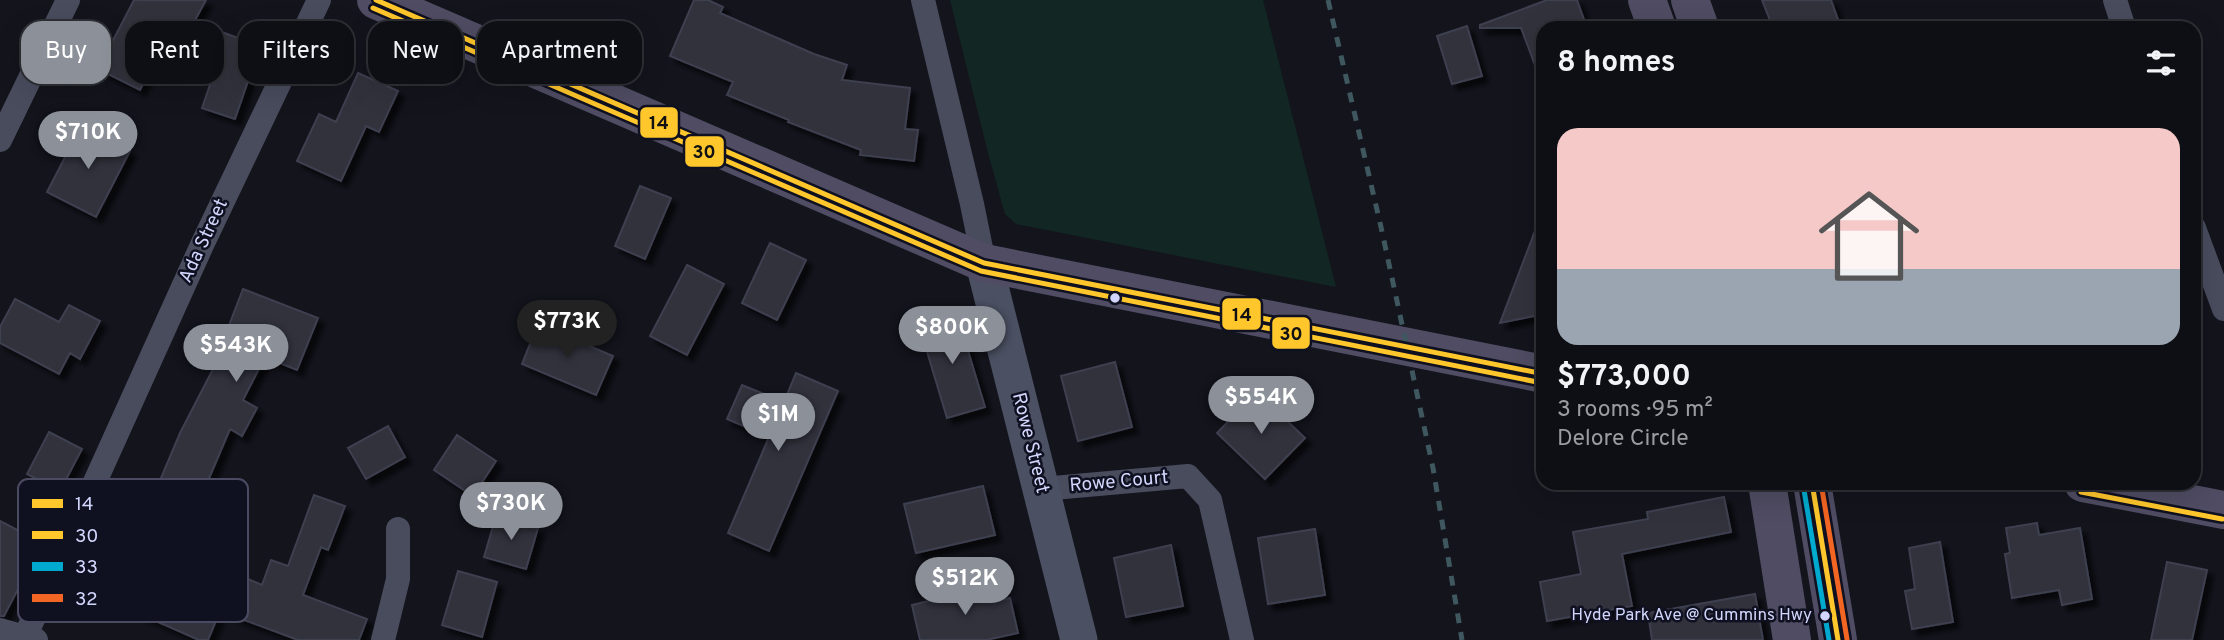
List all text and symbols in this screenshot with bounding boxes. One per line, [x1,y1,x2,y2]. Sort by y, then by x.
chip: Buy [21,21,111,84]
chip: Rent [125,21,224,84]
chip: Filters [238,21,354,84]
chip: New [368,21,463,84]
chip: Apartment [477,21,642,84]
icon: filters [2142,44,2180,82]
text: 8 homes [1557,45,1676,82]
line badge: 14 [639,106,679,139]
pin: $710K [39,111,137,171]
text: 14 [649,112,669,136]
text: $710K [54,119,122,148]
line badge: 30 [684,135,725,168]
text: 30 [692,141,716,165]
icon: home [1806,173,1932,299]
street label: Ada Street [174,195,234,287]
unlabelled marker [1108,291,1122,305]
line badge: 14 [1221,297,1262,331]
pin: $773K [518,300,616,360]
text: 14 [1232,304,1252,328]
pin: $800K [903,306,1001,366]
text: $773K [533,308,601,337]
text: $800K [915,314,989,343]
line badge: 30 [1271,316,1311,350]
text: 30 [1279,323,1303,347]
pin: $543K [187,324,285,384]
text: $543K [199,332,273,361]
text: $773,000 [1557,359,1691,396]
pin: $554K [1212,376,1310,436]
text: $554K [1224,384,1298,413]
street label: Rowe Street [1006,390,1054,496]
pin: $1M [744,393,812,453]
text: 3 rooms · 95 m² [1557,396,1713,425]
text: $1M [757,401,799,430]
text: Delore Circle [1557,425,1689,454]
street label: Rowe Court [1068,466,1170,498]
legend [18,479,248,622]
pin: $730K [462,482,560,542]
text: $730K [476,490,546,519]
text: 14 [75,493,94,517]
text: 30 [75,525,98,549]
text: 33 [75,556,98,580]
pin: $512K [916,558,1014,617]
text: $512K [931,565,999,594]
text: 32 [75,588,98,612]
place label: Hyde Park Ave @ Cummins Hwy [1571,605,1812,627]
marker: Hyde Park Ave @ Cummins Hwy [1818,609,1832,623]

